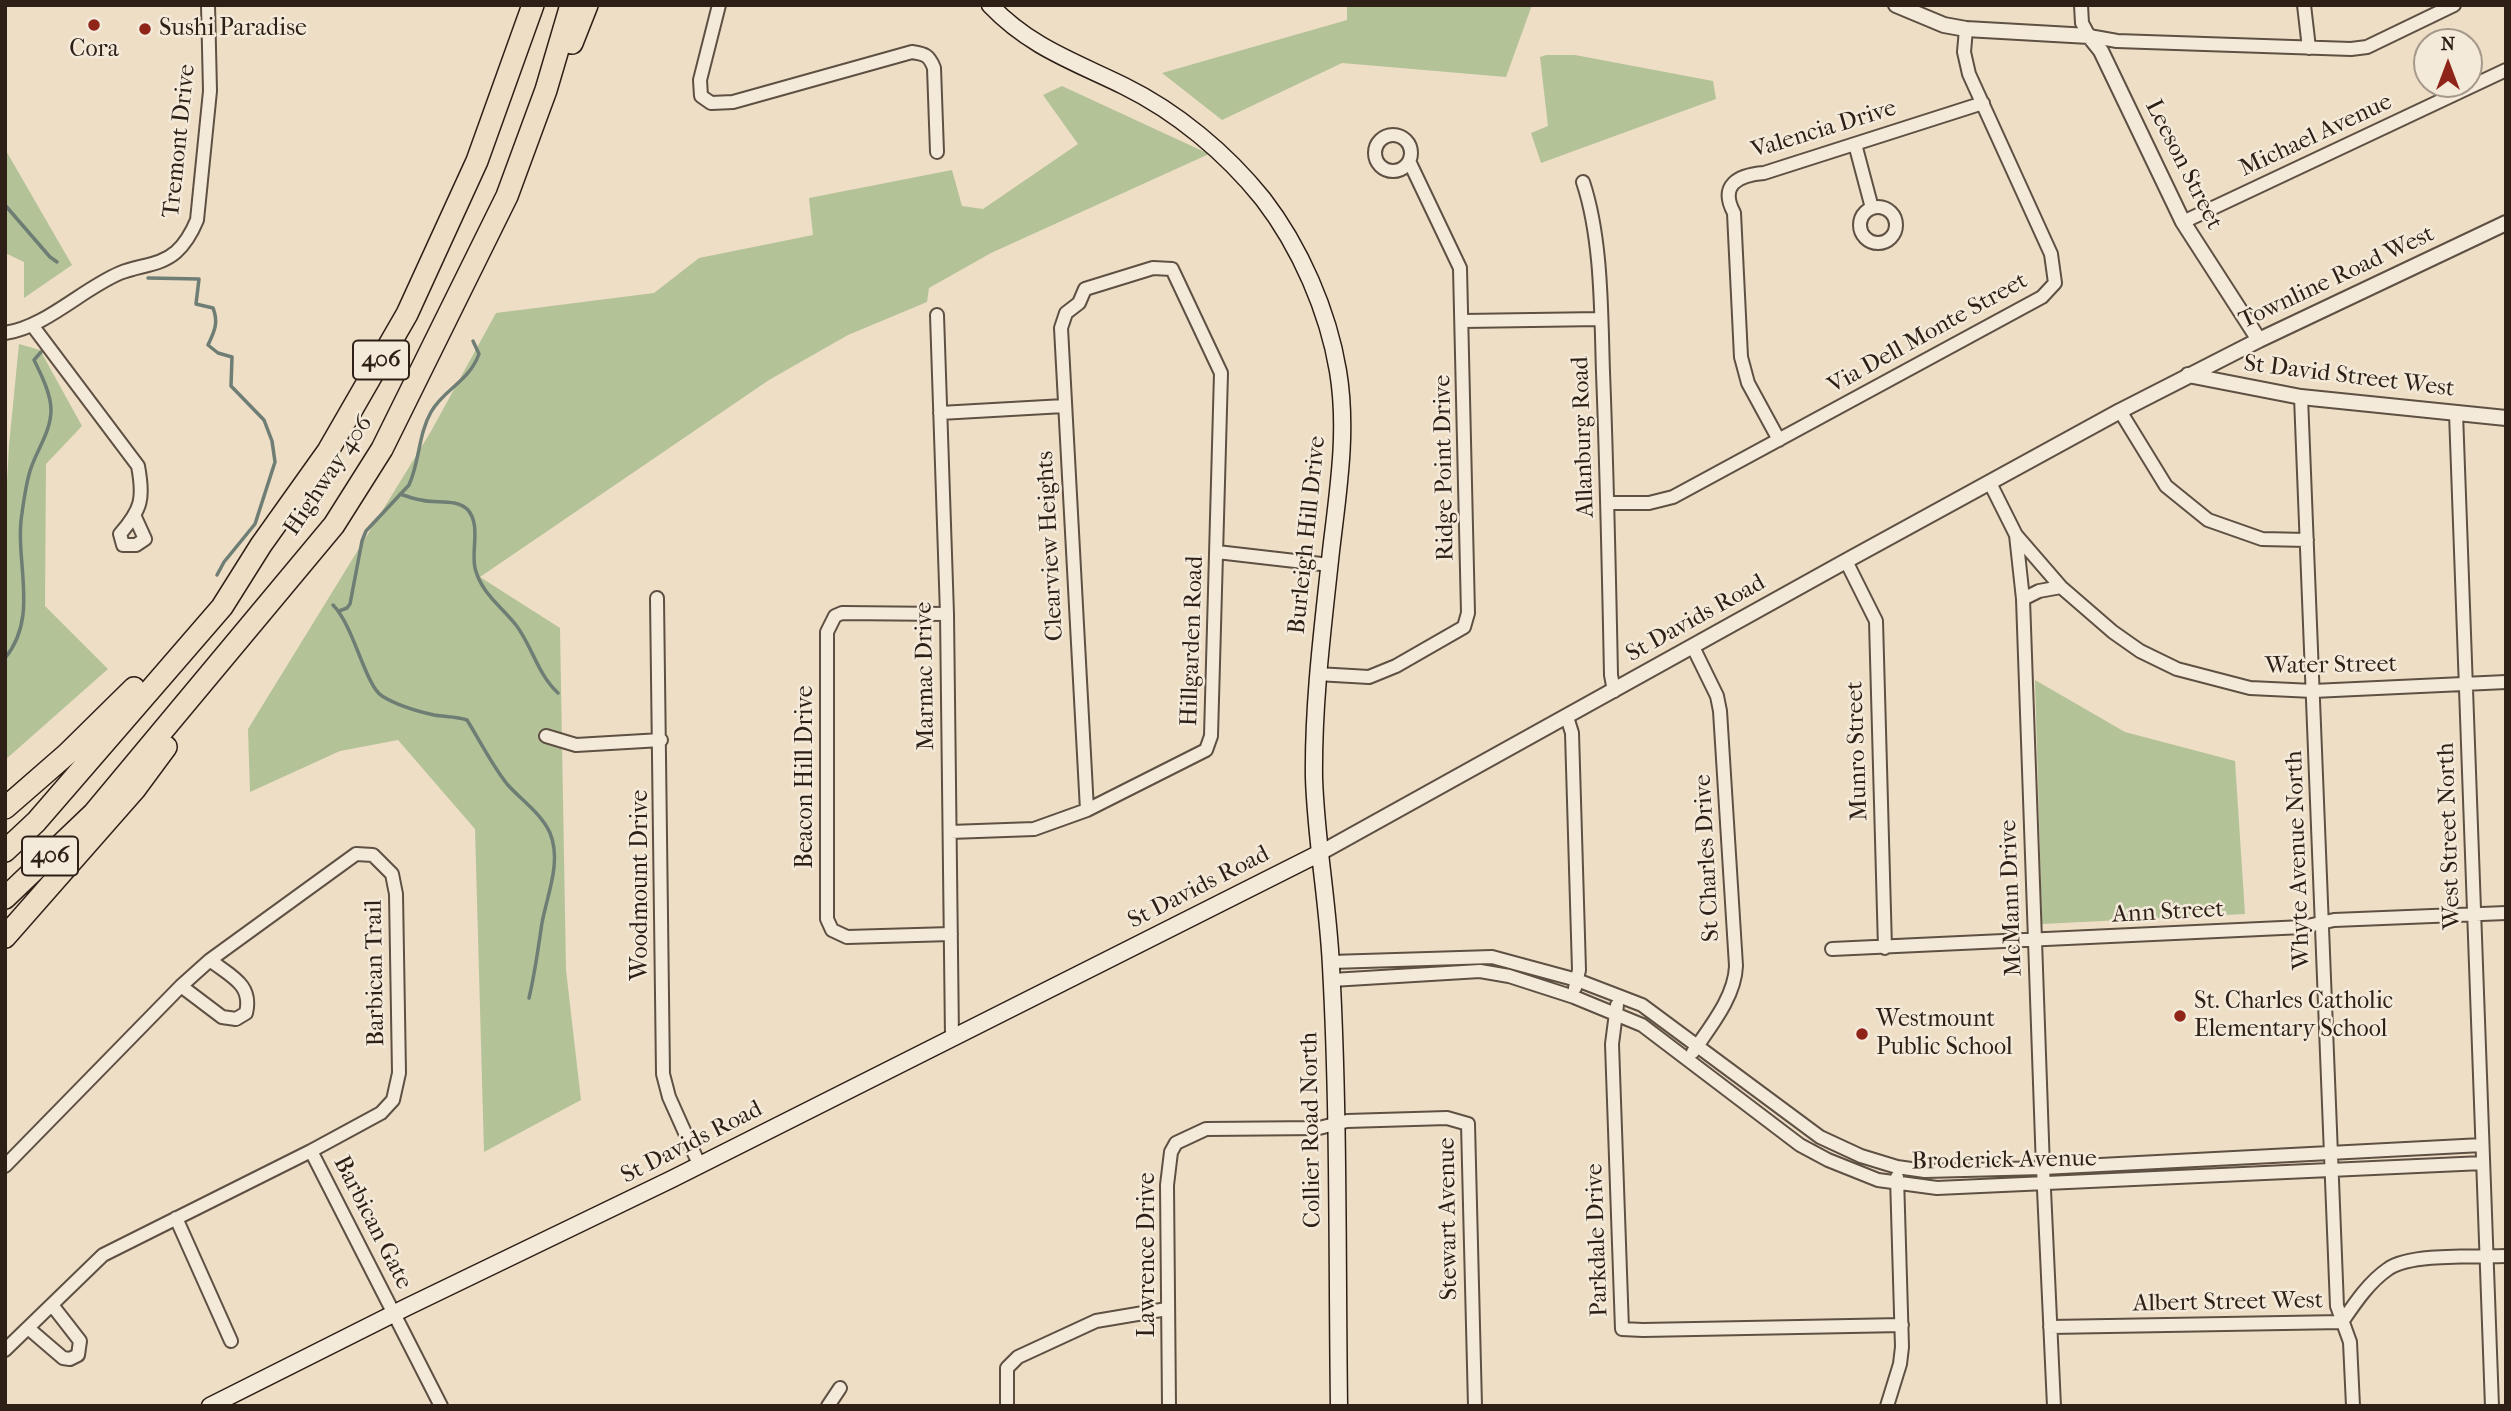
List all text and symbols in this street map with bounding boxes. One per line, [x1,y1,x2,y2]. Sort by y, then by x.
place label: Sushi Paradise [159,15,307,43]
marker: Cora [86,17,102,33]
marker: Sushi Paradise [137,21,153,37]
north arrow [2413,28,2483,98]
text: N [2441,33,2455,55]
place label: Cora [69,36,119,64]
street label: Tremont Drive [158,63,202,219]
street label: Michael Avenue [2235,88,2397,184]
street label: Valencia Drive [1748,94,1900,166]
street label: Leeson Street [2138,95,2228,235]
street label: Townline Road West [2235,220,2439,336]
street label: Via Dell Monte Street [1823,267,2033,401]
road number: 406 [353,340,409,380]
street label: St David Street West [2242,350,2456,404]
street label: Allanburg Road [1567,356,1601,518]
street label: Ridge Point Drive [1429,375,1461,561]
street label: Highway 406 [278,411,380,541]
street label: Burleigh Hill Drive [1283,434,1333,636]
street label: Clearview Heights [1032,450,1070,642]
street label: Hillgarden Road [1176,555,1210,727]
street label: St Davids Road [1621,569,1771,669]
street label: Marmac Drive [910,601,942,751]
street label: Water Street [2265,650,2397,682]
street label: Munro Street [1841,681,1875,821]
street label: Beacon Hill Drive [792,685,820,869]
street label: West Street North [2432,742,2468,930]
street label: Whyte Avenue North [2281,750,2317,970]
street label: St Charles Drive [1689,773,1727,943]
street label: Woodmount Drive [627,790,655,980]
street label: McMann Drive [1995,819,2029,977]
road number: 406 [22,836,78,876]
street label: St Davids Road [1124,840,1274,936]
street label: Ann Street [2111,896,2225,930]
street label: Barbican Trail [360,899,392,1047]
place label: St. Charles Catholic Elementary School [2194,988,2393,1044]
place label: Westmount Public School [1876,1006,2013,1062]
marker: St. Charles Catholic Elementary School [2172,1008,2188,1024]
marker: Westmount Public School [1854,1026,1870,1042]
street label: Collier Road North [1296,1032,1328,1228]
street label: St Davids Road [617,1095,767,1191]
street label: Stewart Avenue [1433,1137,1465,1301]
street label: Broderick Avenue [1911,1145,2097,1177]
street label: Barbican Gate [326,1152,418,1294]
street label: Parkdale Drive [1581,1163,1615,1317]
street label: Lawrence Drive [1134,1172,1162,1338]
street label: Albert Street West [2133,1287,2323,1319]

